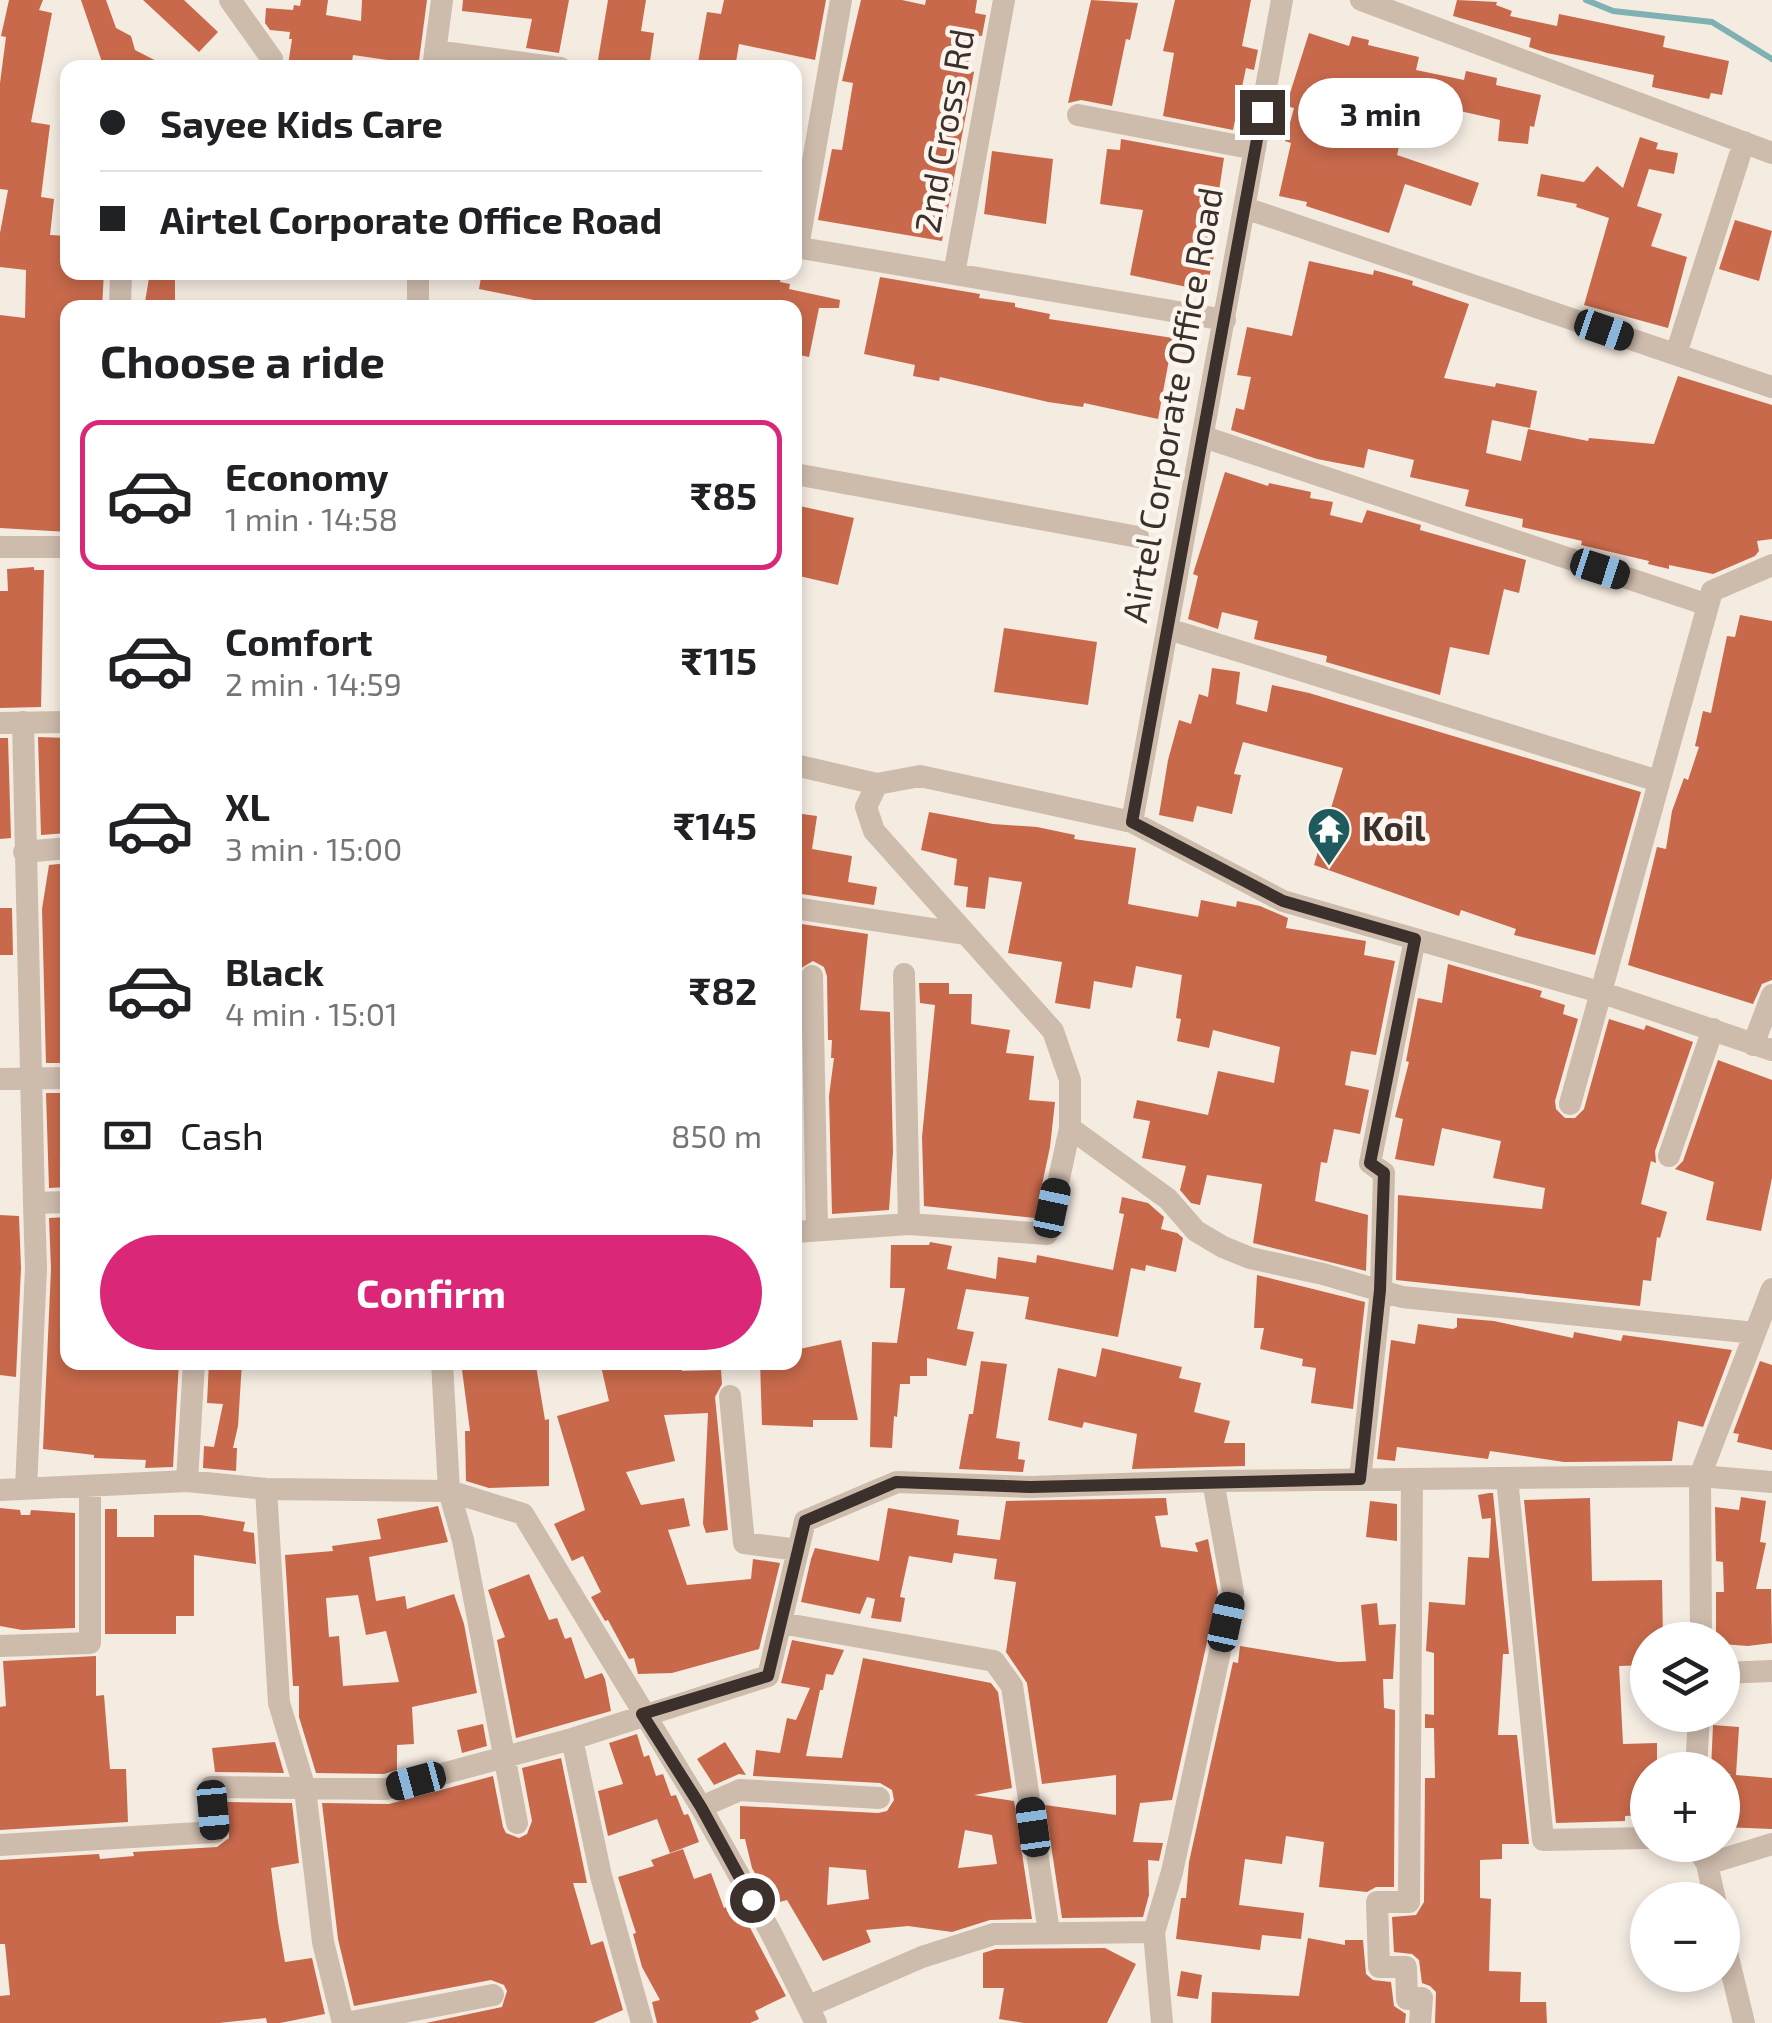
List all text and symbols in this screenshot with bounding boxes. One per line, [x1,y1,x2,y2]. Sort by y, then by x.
street label: 2nd Cross Rd [904,25,982,236]
callout: 3 min [1297,77,1462,147]
route end [1240,90,1285,135]
text: 3 min [1340,94,1421,132]
text: Sayee Kids Care [160,100,443,146]
street label: Airtel Corporate Office Road [1112,184,1230,626]
text: Airtel Corporate Office Road [160,196,662,242]
car [1571,306,1637,354]
text: Choose a ride [100,333,385,387]
icon: car [105,450,195,540]
text: Economy [225,453,389,499]
text: ₹85 [690,472,757,518]
text: 1 min · 14:58 [225,499,398,537]
car [1567,545,1633,593]
icon: car [105,615,195,705]
text: Comfort [225,618,373,664]
text: ₹115 [681,637,757,683]
text: 2 min · 14:59 [225,664,402,702]
icon: car [105,780,195,870]
text: XL [225,783,270,829]
text: ₹145 [673,802,757,848]
temple icon: Koil [1306,806,1352,867]
place label: Koil [1362,806,1426,848]
text: 3 min · 15:00 [225,829,402,867]
icon: car [105,945,195,1035]
text: Black [225,948,324,994]
text: ₹82 [689,967,757,1013]
text: 4 min · 15:01 [225,994,398,1032]
icon: cash [100,1108,155,1163]
text: Cash [180,1112,264,1158]
text: 850 m [671,1116,762,1154]
car [1031,1176,1073,1240]
button: Confirm [100,1235,762,1350]
car [1205,1590,1247,1654]
map controls [1630,1622,1740,1992]
button: layers [1630,1622,1740,1732]
button: + [1630,1752,1740,1862]
car [383,1759,449,1803]
car [195,1779,231,1841]
car [1014,1795,1052,1859]
route start [730,1878,775,1923]
button: − [1630,1882,1740,1992]

